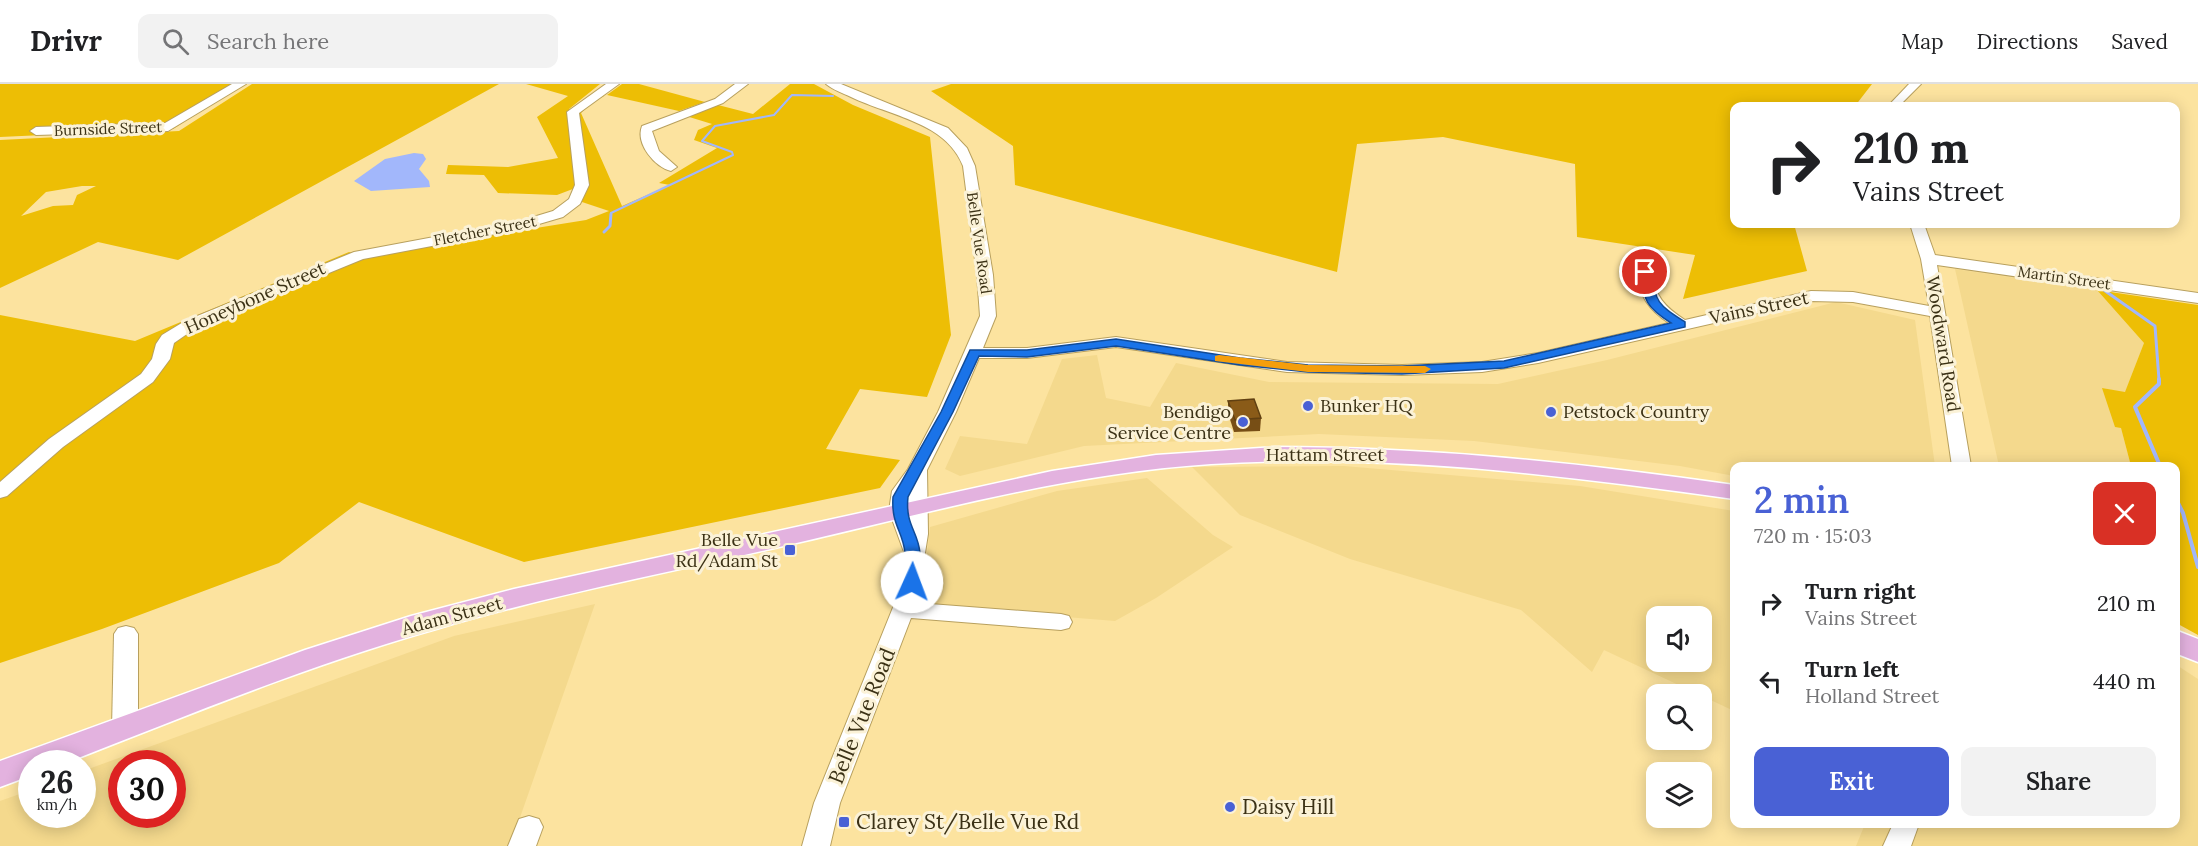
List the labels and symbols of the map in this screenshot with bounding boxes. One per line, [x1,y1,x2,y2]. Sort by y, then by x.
street label: Burnside Street [53,117,163,140]
street label: Belle Vue Road [963,191,996,295]
street label: Fletcher Street [432,211,538,250]
pin [1619,246,1670,297]
street label: Honeybone Street [181,256,329,339]
street label: Martin Street [2016,262,2112,293]
street label: Woodward Road [1921,274,1966,414]
street label: Vains Street [1706,286,1811,329]
place label: Bunker HQ [1320,394,1413,417]
marker: Bunker HQ [1301,399,1315,413]
place label: Bendigo Service Centre [1108,400,1231,444]
place label: Petstock Country [1563,400,1710,423]
marker: Petstock Country [1544,405,1558,419]
marker: Bendigo Service Centre [1236,415,1250,429]
street label: Hattam Street [1266,443,1384,466]
place label: Belle Vue Rd/Adam St [676,528,778,572]
marker: Belle Vue Rd/Adam St [783,543,797,557]
position arrow [880,550,944,614]
street label: Adam Street [398,591,505,640]
street label: Belle Vue Road [822,644,901,788]
speed limit sign: 30 [108,750,186,828]
place label: Daisy Hill [1242,793,1334,820]
marker: Daisy Hill [1223,800,1237,814]
place label: Clarey St/Belle Vue Rd [856,808,1079,835]
marker: Clarey St/Belle Vue Rd [837,815,851,829]

